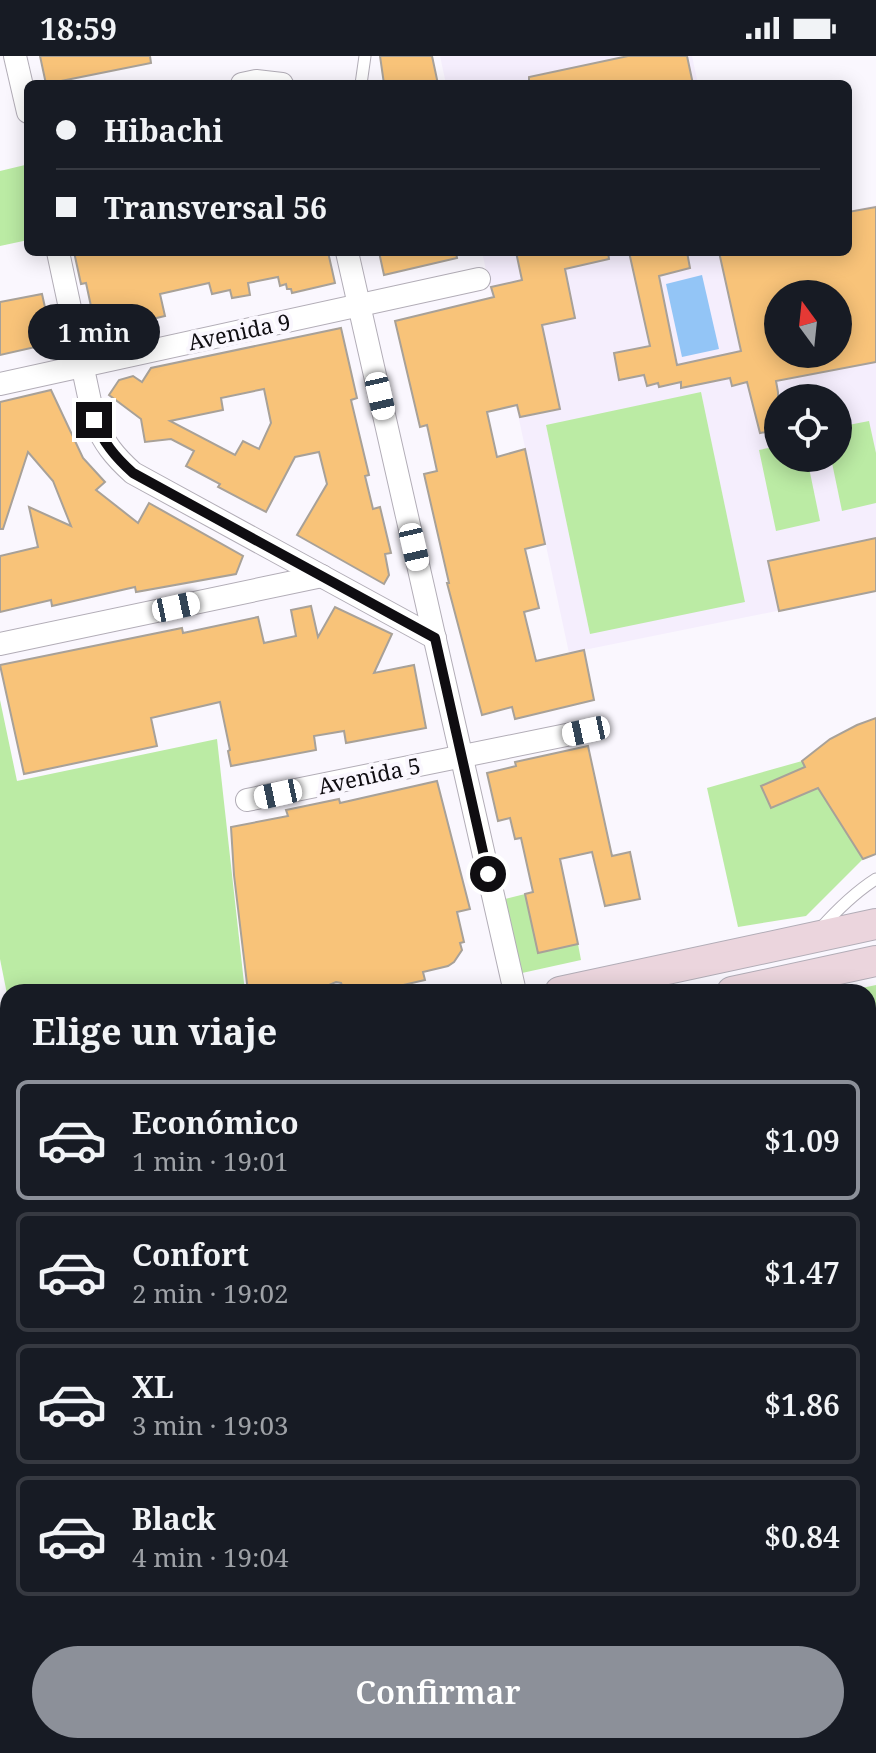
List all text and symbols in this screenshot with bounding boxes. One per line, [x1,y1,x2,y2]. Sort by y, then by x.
text: 18:59 [40,8,117,49]
text: Hibachi [104,110,223,151]
text: Transversal 56 [104,187,327,228]
north arrow [764,280,852,368]
map controls [764,280,852,472]
callout: 1 min [28,304,160,360]
street label: Avenida 9 [185,306,293,356]
text: 1 min [58,314,130,350]
car [363,370,397,422]
button: locate [764,384,852,472]
route end [76,402,112,438]
car [397,521,431,573]
car [150,590,202,624]
car [560,714,612,748]
street label: Avenida 5 [315,750,423,800]
car [252,777,304,811]
route start [470,856,506,892]
text: Elige un viaje [32,1007,277,1056]
text: Económico [132,1102,299,1143]
icon: car [36,1104,108,1176]
text: $1.09 [764,1120,840,1161]
text: 1 min · 19:01 [132,1143,289,1179]
text: Confort [132,1234,249,1275]
icon: car [36,1236,108,1308]
text: $1.47 [764,1252,840,1293]
text: 2 min · 19:02 [132,1275,289,1311]
text: XL [132,1366,174,1407]
icon: car [36,1368,108,1440]
text: $1.86 [764,1384,840,1425]
text: 3 min · 19:03 [132,1407,289,1443]
text: Black [132,1498,216,1539]
icon: car [36,1500,108,1572]
text: $0.84 [764,1516,840,1557]
text: 4 min · 19:04 [132,1539,289,1575]
button: Confirmar [32,1646,844,1738]

